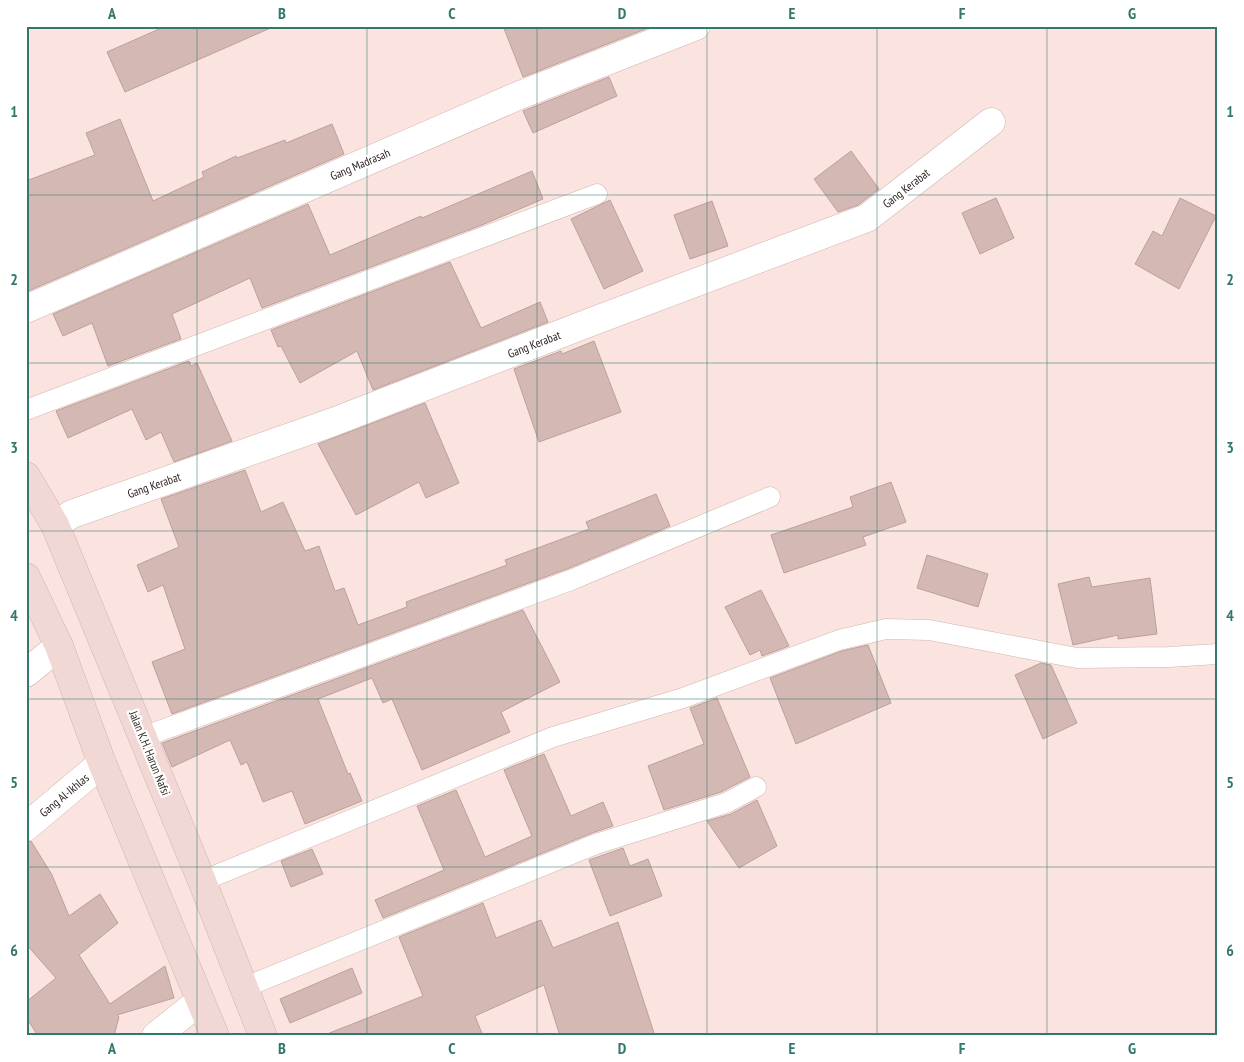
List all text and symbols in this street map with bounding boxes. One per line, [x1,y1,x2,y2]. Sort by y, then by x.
text: A [107,3,117,23]
text: B [278,3,286,23]
text: C [448,3,456,23]
text: D [618,3,627,23]
text: E [789,3,796,23]
text: F [959,3,966,23]
text: G [1128,3,1136,23]
text: 1 [10,101,18,121]
text: 1 [1226,101,1234,121]
street label: Gang Madrasah [328,145,392,183]
street label: Gang Kerabat [880,165,933,211]
text: 2 [10,269,18,289]
text: 2 [1226,269,1234,289]
street label: Gang Kerabat [505,327,563,361]
text: 3 [10,437,18,457]
text: 3 [1226,437,1234,457]
street label: Gang Kerabat [125,469,183,501]
text: 4 [10,605,18,625]
text: 4 [1226,605,1234,625]
street label: Jalan K.H. Harun Nafsi [126,708,174,798]
street label: Gang Al-Ikhlas [36,770,92,820]
text: 5 [10,772,18,792]
text: 5 [1226,772,1234,792]
text: 6 [10,940,18,960]
text: 6 [1226,940,1234,960]
text: A [107,1038,117,1058]
text: B [278,1038,286,1058]
text: C [448,1038,456,1058]
text: D [618,1038,627,1058]
text: E [789,1038,796,1058]
text: F [959,1038,966,1058]
text: G [1128,1038,1136,1058]

